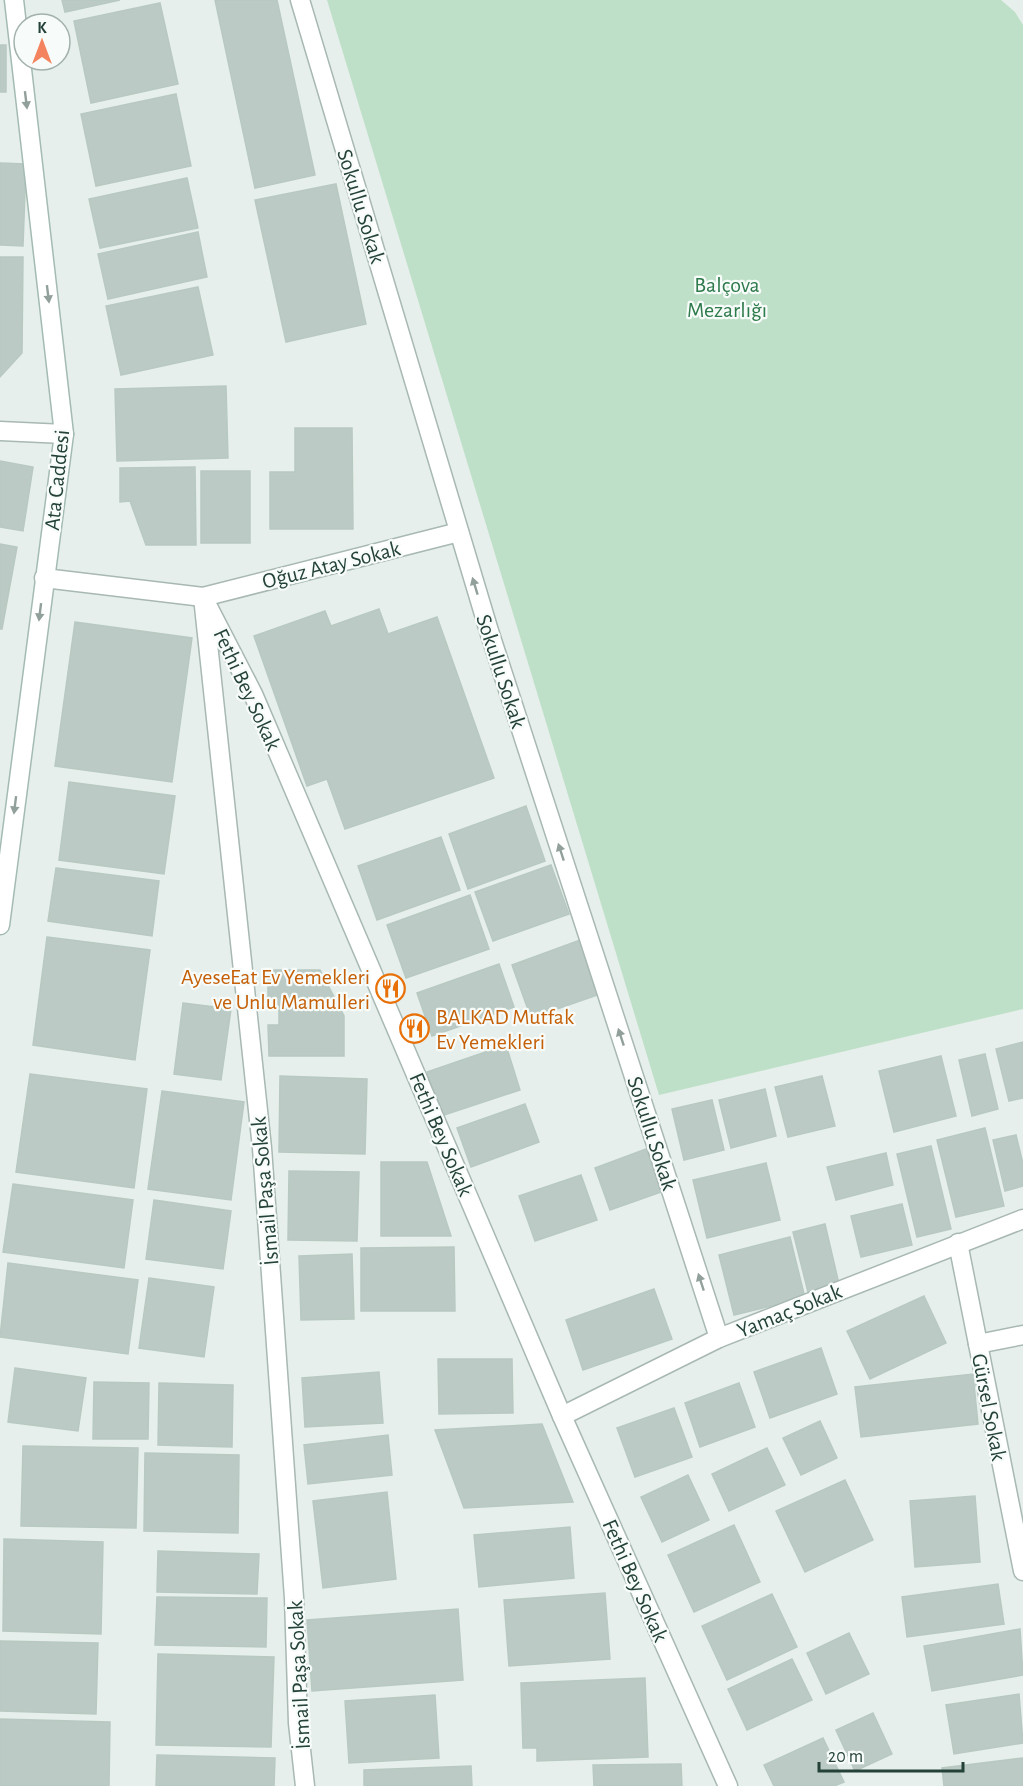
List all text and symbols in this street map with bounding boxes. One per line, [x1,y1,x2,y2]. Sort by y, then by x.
north arrow [12,12,72,72]
text: K [37,20,47,36]
one-way arrow [21,90,30,109]
street label: Sokullu Sokak [333,147,389,266]
park label: Balçova Mezarlığı [687,274,767,321]
one-way arrow [43,284,53,303]
street label: Ata Caddesi [41,429,73,532]
street label: Oğuz Atay Sokak [260,537,402,593]
one-way arrow [470,577,479,595]
one-way arrow [35,603,45,622]
street label: Sokullu Sokak [472,612,530,731]
street label: Fethi Bey Sokak [209,625,285,754]
one-way arrow [11,796,20,815]
one-way arrow [555,843,565,861]
place label: AyeseEat Ev Yemekleri ve Unlu Mamulleri [181,966,370,1013]
restaurant icon: AyeseEat Ev Yemekleri ve Unlu Mamulleri [375,973,407,1005]
place label: BALKAD Mutfak Ev Yemekleri [436,1006,574,1053]
restaurant icon: BALKAD Mutfak Ev Yemekleri [399,1013,431,1045]
one-way arrow [616,1028,625,1046]
street label: Fethi Bey Sokak [405,1070,477,1199]
street label: Sokullu Sokak [623,1074,681,1193]
street label: İsmail Paşa Sokak [248,1116,282,1266]
one-way arrow [696,1273,705,1291]
street label: Yamaç Sokak [734,1280,845,1342]
street label: Gürsel Sokak [968,1352,1010,1463]
street label: Fethi Bey Sokak [598,1516,672,1645]
street label: İsmail Paşa Sokak [284,1600,314,1750]
scale bar [819,1735,963,1773]
text: 20 m [828,1748,863,1766]

